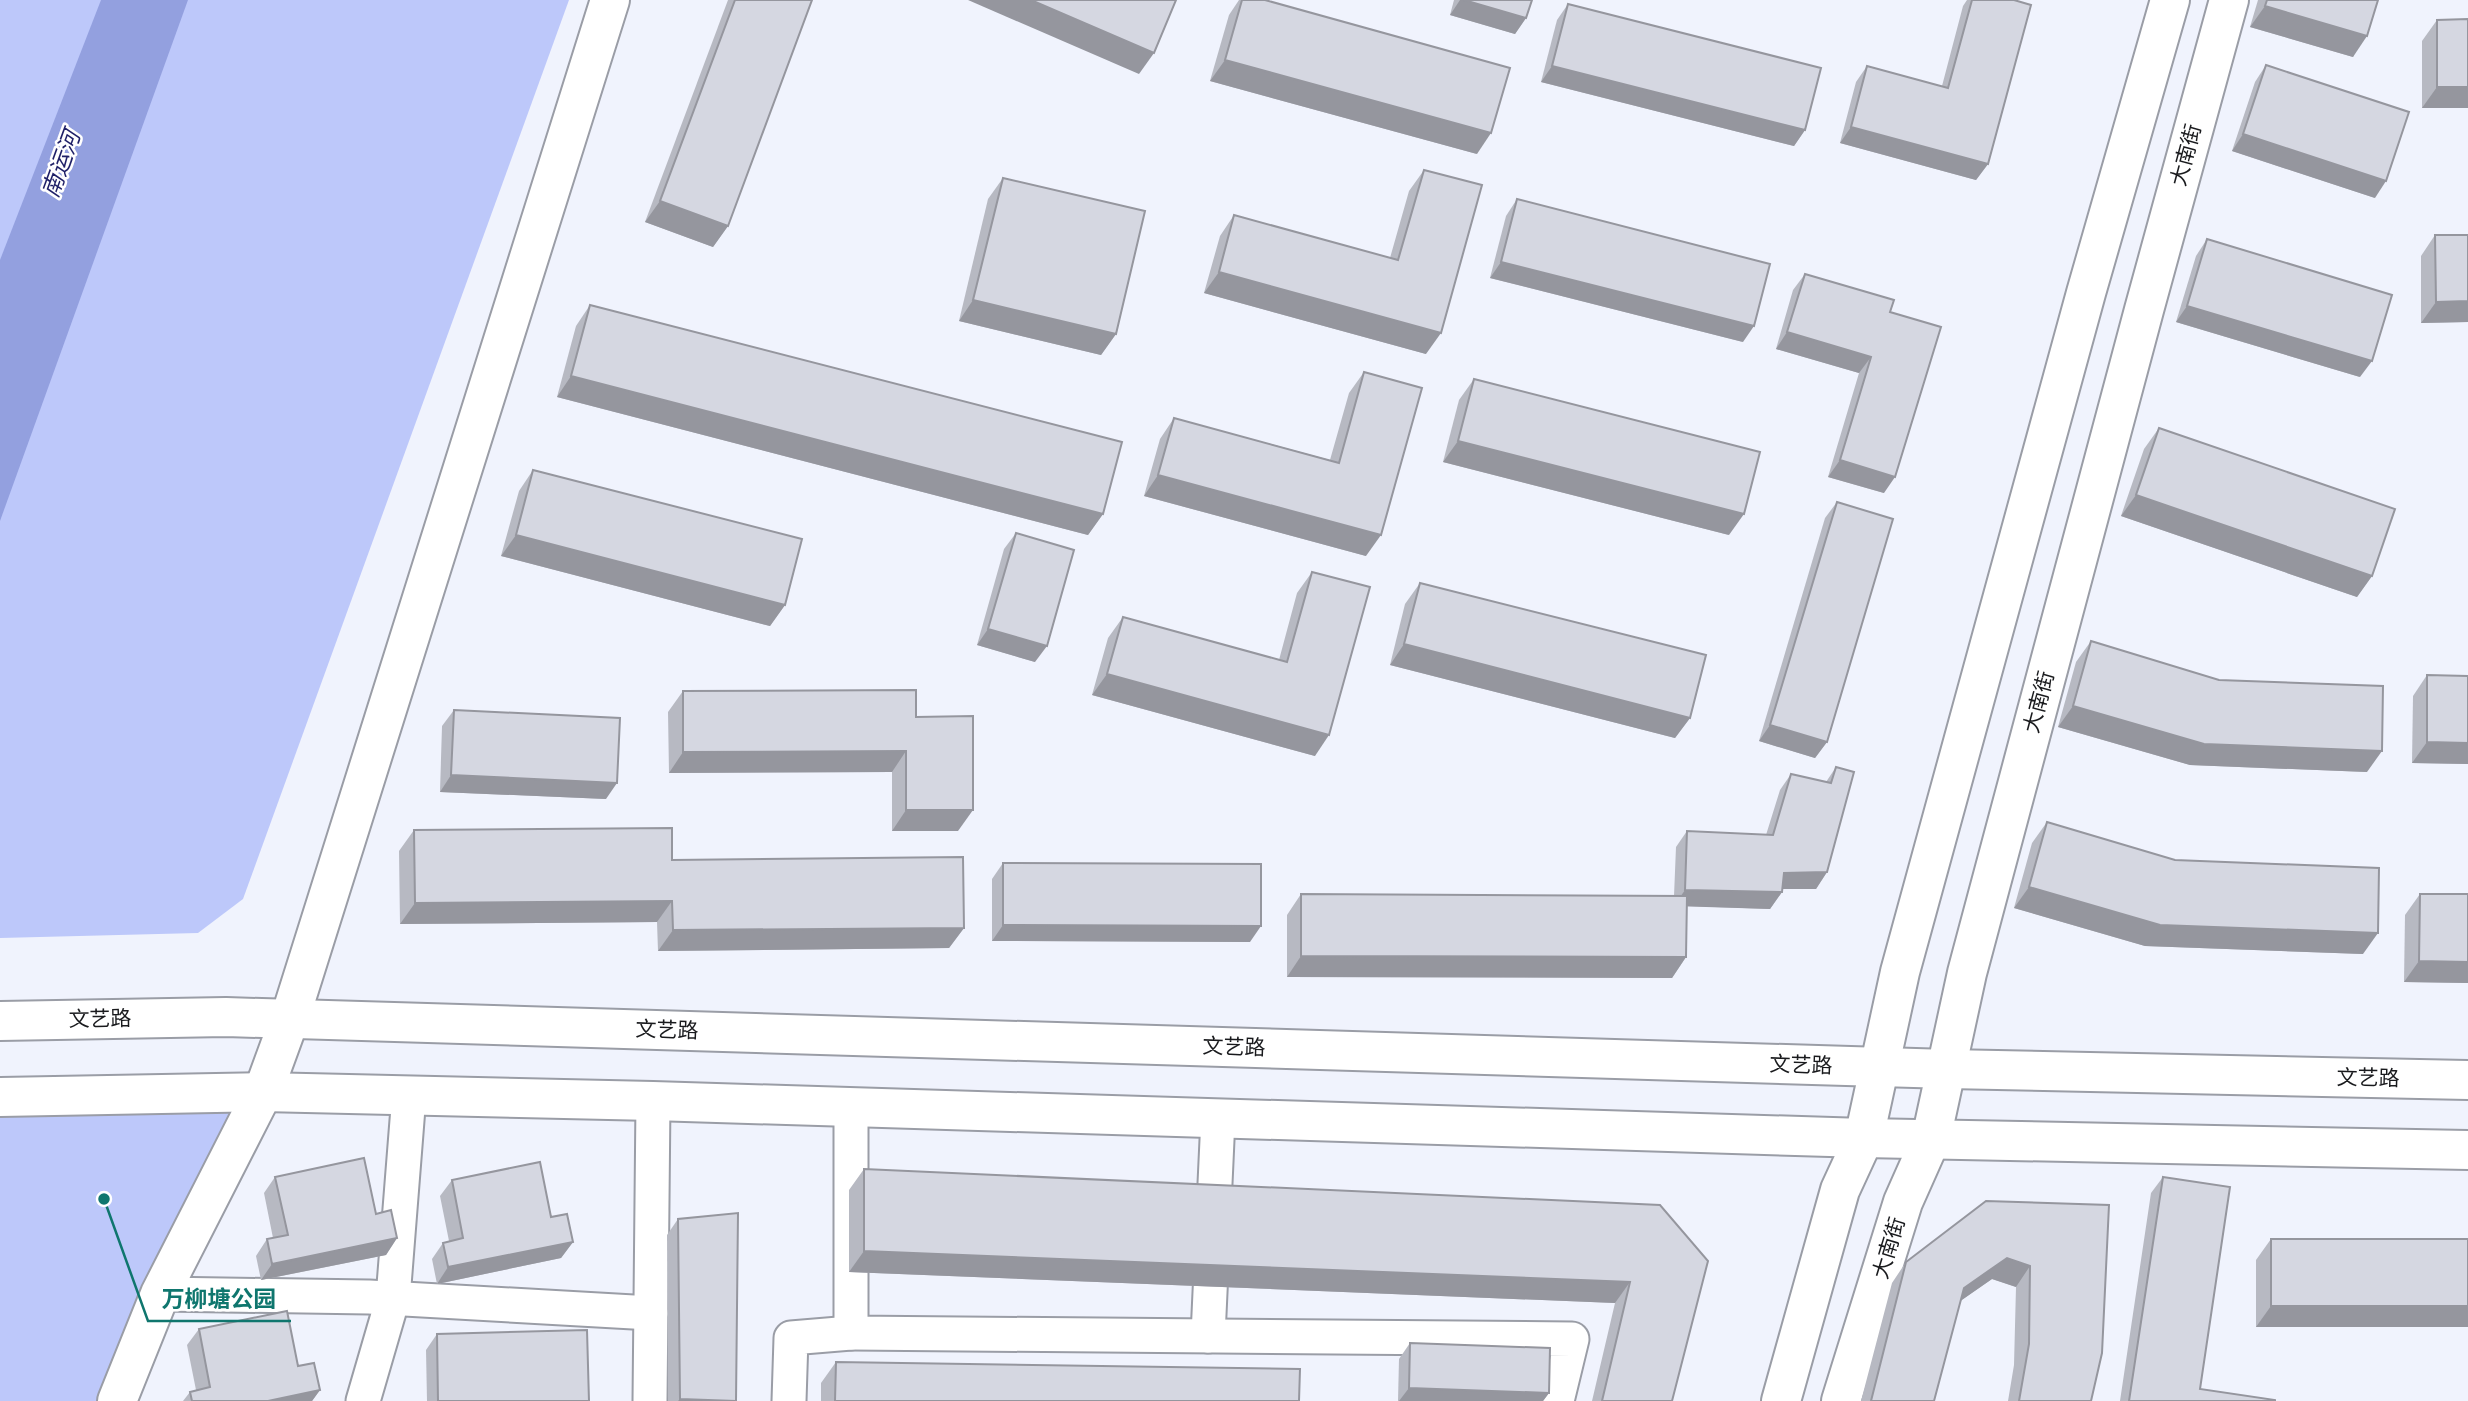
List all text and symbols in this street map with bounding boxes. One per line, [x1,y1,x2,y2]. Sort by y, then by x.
street label: 大南街 [2165,121,2206,189]
water label: 南运河 [36,123,87,201]
street label: 大南街 [2018,668,2059,736]
street label: 文艺路 [68,1005,132,1032]
street label: 文艺路 [635,1016,699,1043]
street label: 文艺路 [1202,1033,1266,1060]
street label: 文艺路 [1769,1051,1833,1078]
street label: 文艺路 [2336,1064,2400,1091]
street label: 大南街 [1867,1214,1910,1282]
callout: 万柳塘公园 [148,1277,291,1321]
text: 万柳塘公园 [162,1285,277,1313]

